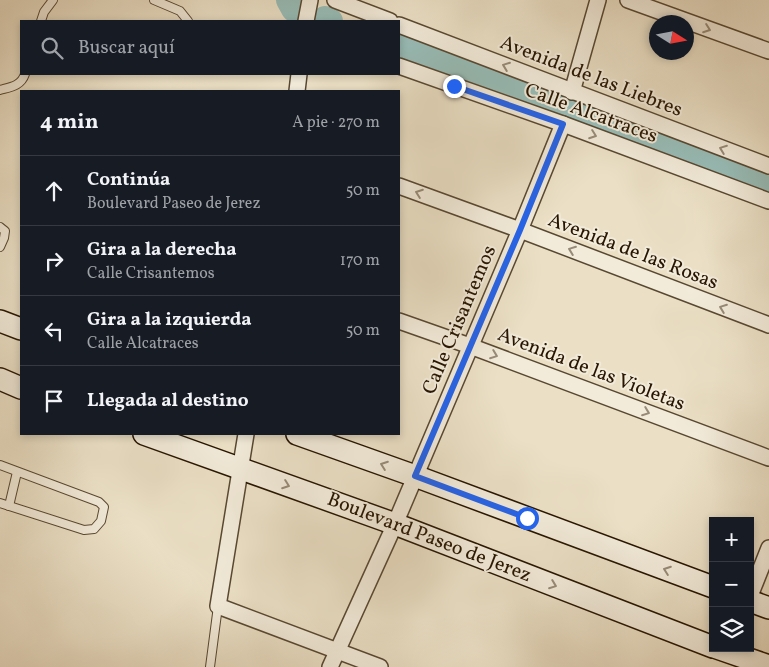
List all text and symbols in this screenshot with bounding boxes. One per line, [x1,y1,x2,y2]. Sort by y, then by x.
north arrow [649,15,694,60]
search box [20,20,400,75]
one-way arrow [702,23,711,33]
street label: Avenida de las Liebres [496,29,686,125]
icon: search [38,34,66,62]
text: Buscar aquí [78,35,175,61]
one-way arrow [502,62,511,72]
route end [443,75,466,98]
street label: Calle Alcatraces [521,77,661,151]
text: 4 min [40,108,99,137]
text: A pie · 270 m [292,112,380,134]
one-way arrow [588,129,597,139]
one-way arrow [720,145,728,155]
text: Continúa [87,167,170,193]
icon: ahead [40,177,68,205]
text: 50 m [346,180,380,202]
one-way arrow [416,189,424,199]
text: Boulevard Paseo de Jerez [87,193,260,215]
street label: Avenida de las Rosas [544,207,722,297]
text: Gira a la derecha [87,237,237,263]
street label: Calle Crisantemos [416,241,504,399]
one-way arrow [568,246,576,256]
icon: right [40,247,68,275]
text: 170 m [340,250,380,272]
text: Calle Crisantemos [87,263,215,285]
one-way arrow [720,304,728,314]
text: Gira a la izquierda [87,307,252,333]
icon: left [40,317,68,345]
text: 50 m [346,320,380,342]
street label: Avenida de las Violetas [493,321,689,419]
text: Calle Alcatraces [87,333,199,355]
one-way arrow [489,349,498,359]
icon: arrive [40,387,68,415]
text: Llegada al destino [87,388,249,414]
one-way arrow [641,406,650,416]
one-way arrow [380,461,388,471]
one-way arrow [281,479,290,489]
street label: Boulevard Paseo de Jerez [323,486,535,590]
route start [516,507,539,530]
map controls [709,517,754,652]
button: + [709,517,754,562]
button: − [709,562,754,607]
one-way arrow [663,566,672,576]
one-way arrow [548,579,557,589]
button: layers [709,607,754,652]

